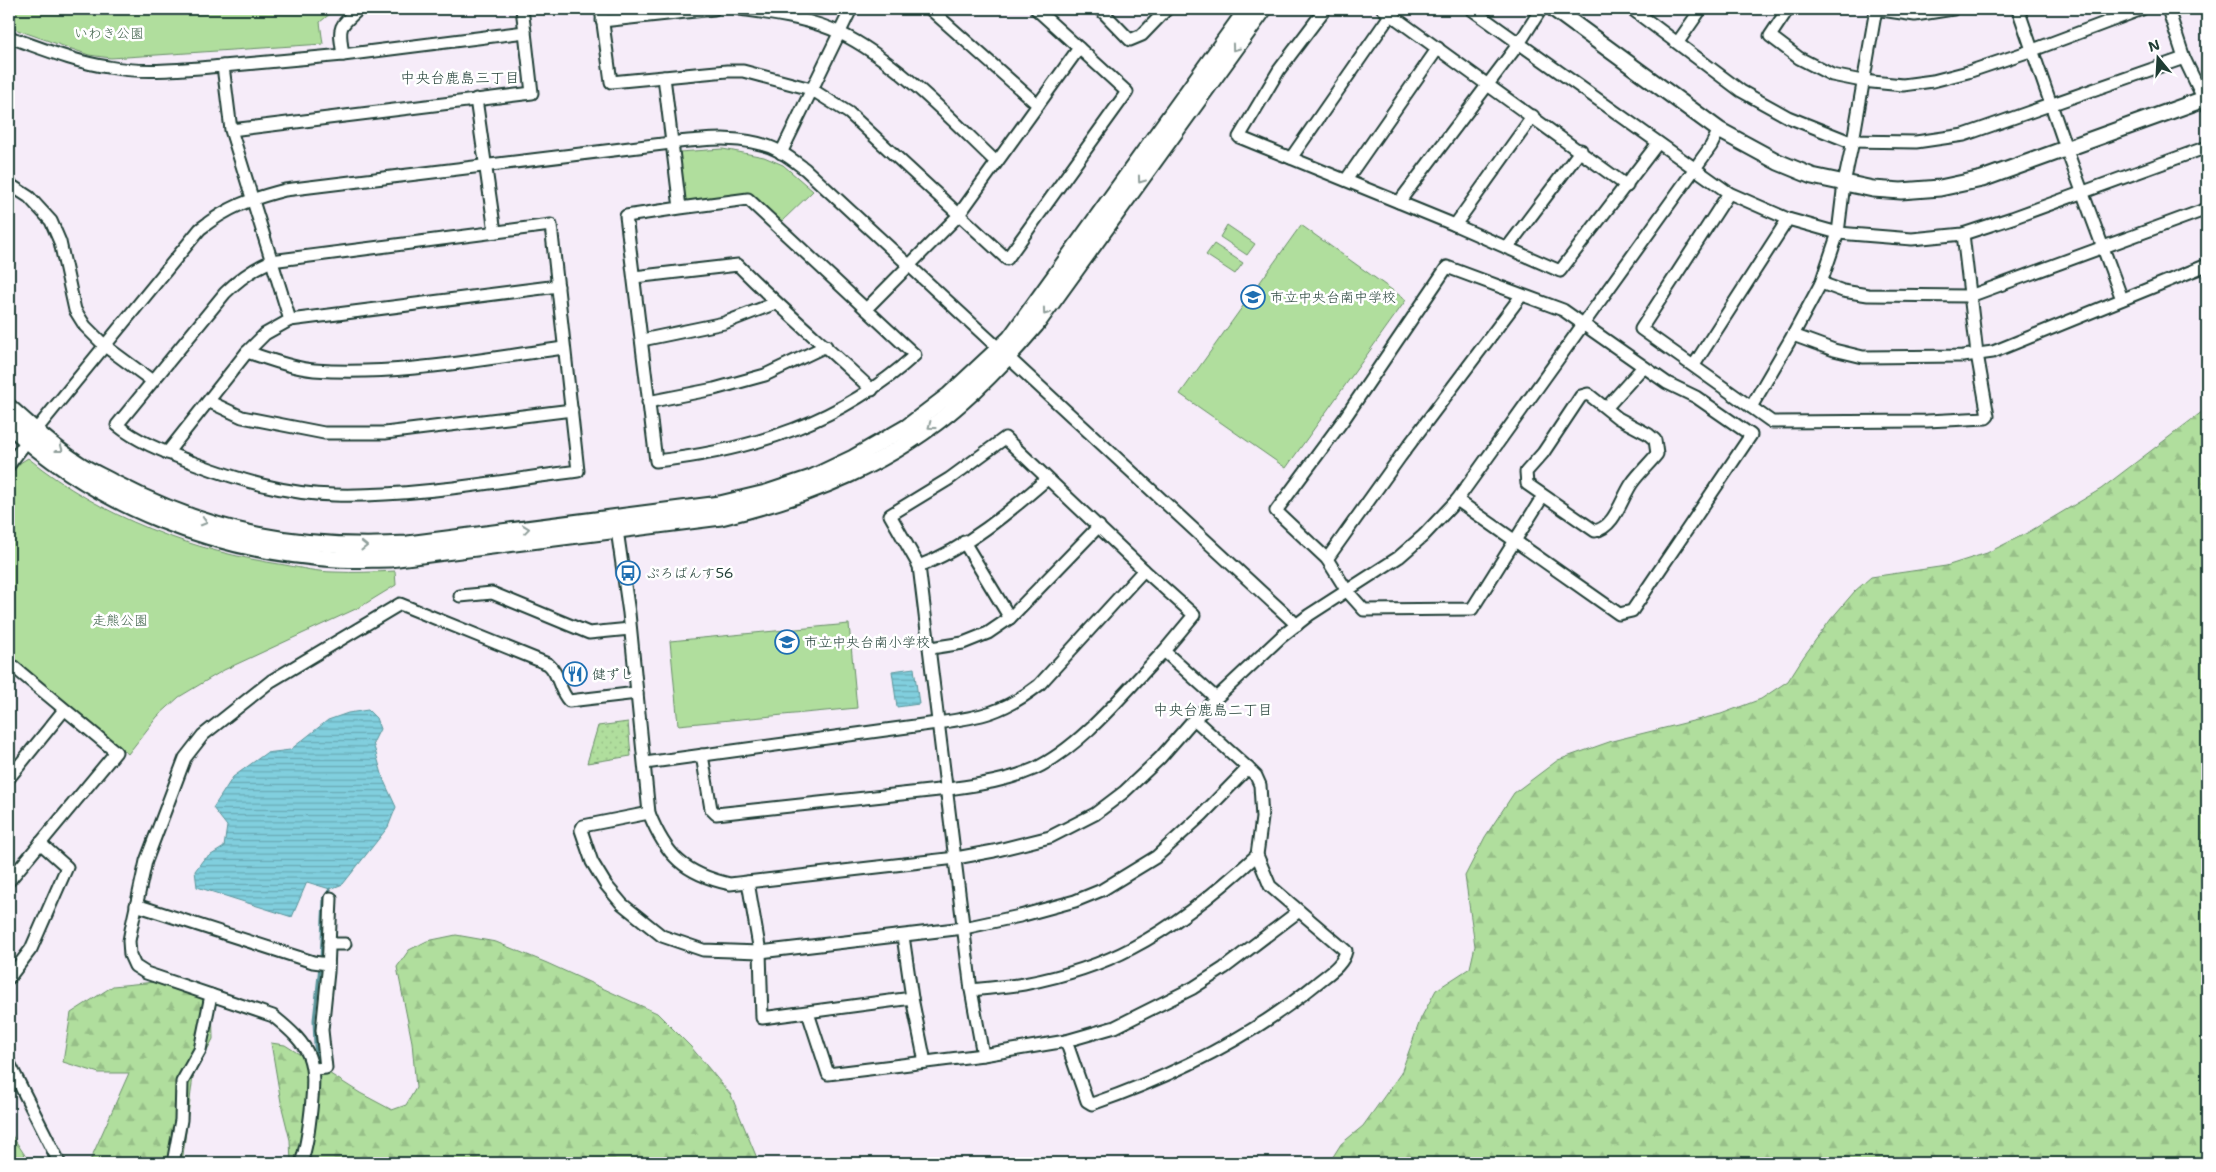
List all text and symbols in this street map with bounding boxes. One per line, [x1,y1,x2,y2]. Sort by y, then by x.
park label: いわき公園 [74,24,144,42]
north arrow [2134,32,2184,82]
text: N [2146,35,2162,56]
one-way arrow [1233,42,1241,51]
district label: 中央台鹿島三丁目 [400,68,520,88]
one-way arrow [1138,174,1146,183]
school or university icon: 市立中央台南中学校 [1240,284,1266,310]
place label: 市立中央台南中学校 [1270,288,1396,306]
one-way arrow [1043,306,1052,316]
one-way arrow [927,420,937,429]
one-way arrow [54,444,63,452]
one-way arrow [200,516,208,526]
one-way arrow [521,524,530,534]
one-way arrow [360,540,368,551]
bus stop icon: ぷろばんす56 [615,560,641,586]
place label: ぷろばんす56 [646,564,734,582]
park label: 走熊公園 [92,611,148,629]
school or university icon: 市立中央台南小学校 [774,629,800,655]
place label: 市立中央台南小学校 [804,633,930,651]
restaurant icon: 健ずし [562,661,588,687]
place label: 健ずし [592,665,634,683]
district label: 中央台鹿島二丁目 [1153,700,1273,720]

